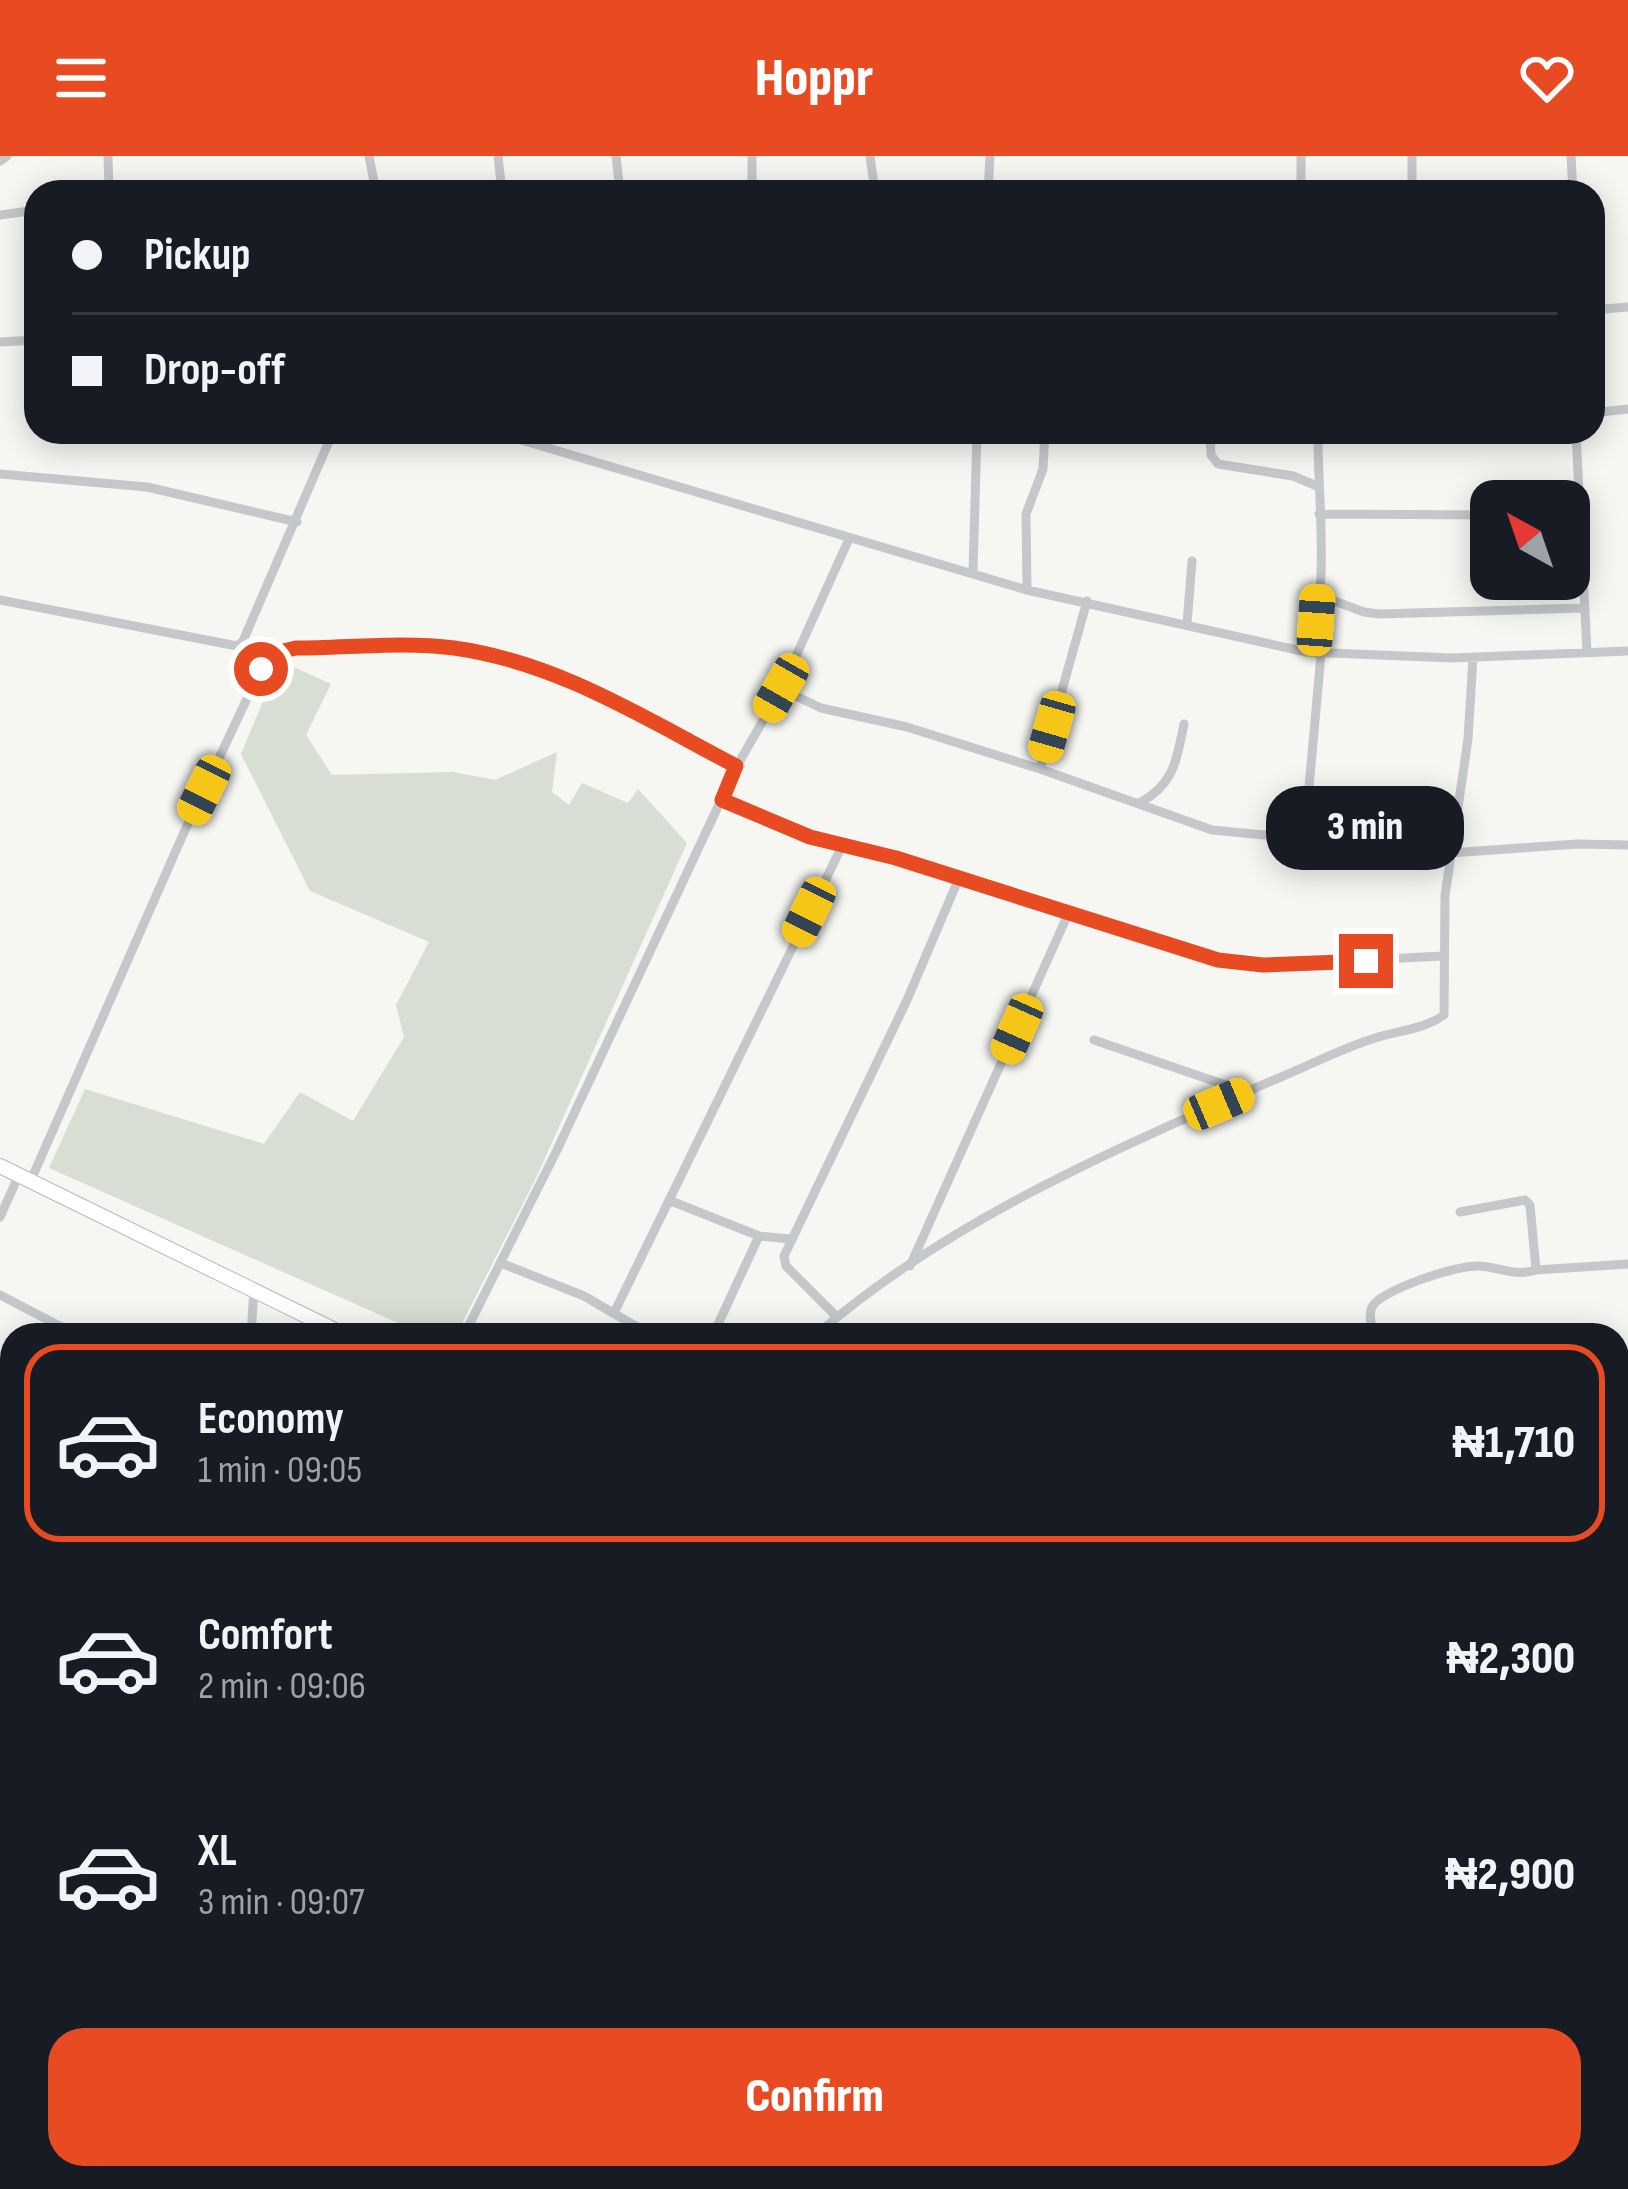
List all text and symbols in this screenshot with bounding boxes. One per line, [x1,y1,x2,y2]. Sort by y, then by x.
icon: menu [48,45,114,111]
icon: heart [1514,45,1580,111]
text: Hoppr [755,46,873,111]
text: Pickup [144,228,251,283]
text: Drop-off [144,343,285,398]
north arrow [1470,480,1590,600]
map controls [1470,480,1590,600]
car [1296,583,1336,657]
route start [234,642,288,696]
car [747,648,815,728]
car [1025,687,1079,767]
car [172,750,236,830]
callout: 3 min [1267,787,1465,871]
text: 3 min [1327,804,1403,851]
car [777,872,841,952]
route end [1339,934,1393,988]
car [986,989,1048,1069]
car [1179,1073,1259,1135]
icon: car [54,1389,162,1497]
text: Economy [198,1392,344,1447]
text: ₦1,710 [1452,1416,1575,1471]
text: 1 min · 09:05 [198,1447,362,1494]
icon: car [54,1605,162,1713]
text: Comfort [198,1608,333,1663]
text: ₦2,300 [1446,1632,1575,1687]
text: 2 min · 09:06 [198,1663,366,1710]
icon: car [54,1821,162,1929]
text: XL [198,1824,237,1879]
text: ₦2,900 [1445,1848,1575,1903]
text: 3 min · 09:07 [198,1879,365,1926]
button: Confirm [48,2028,1581,2166]

